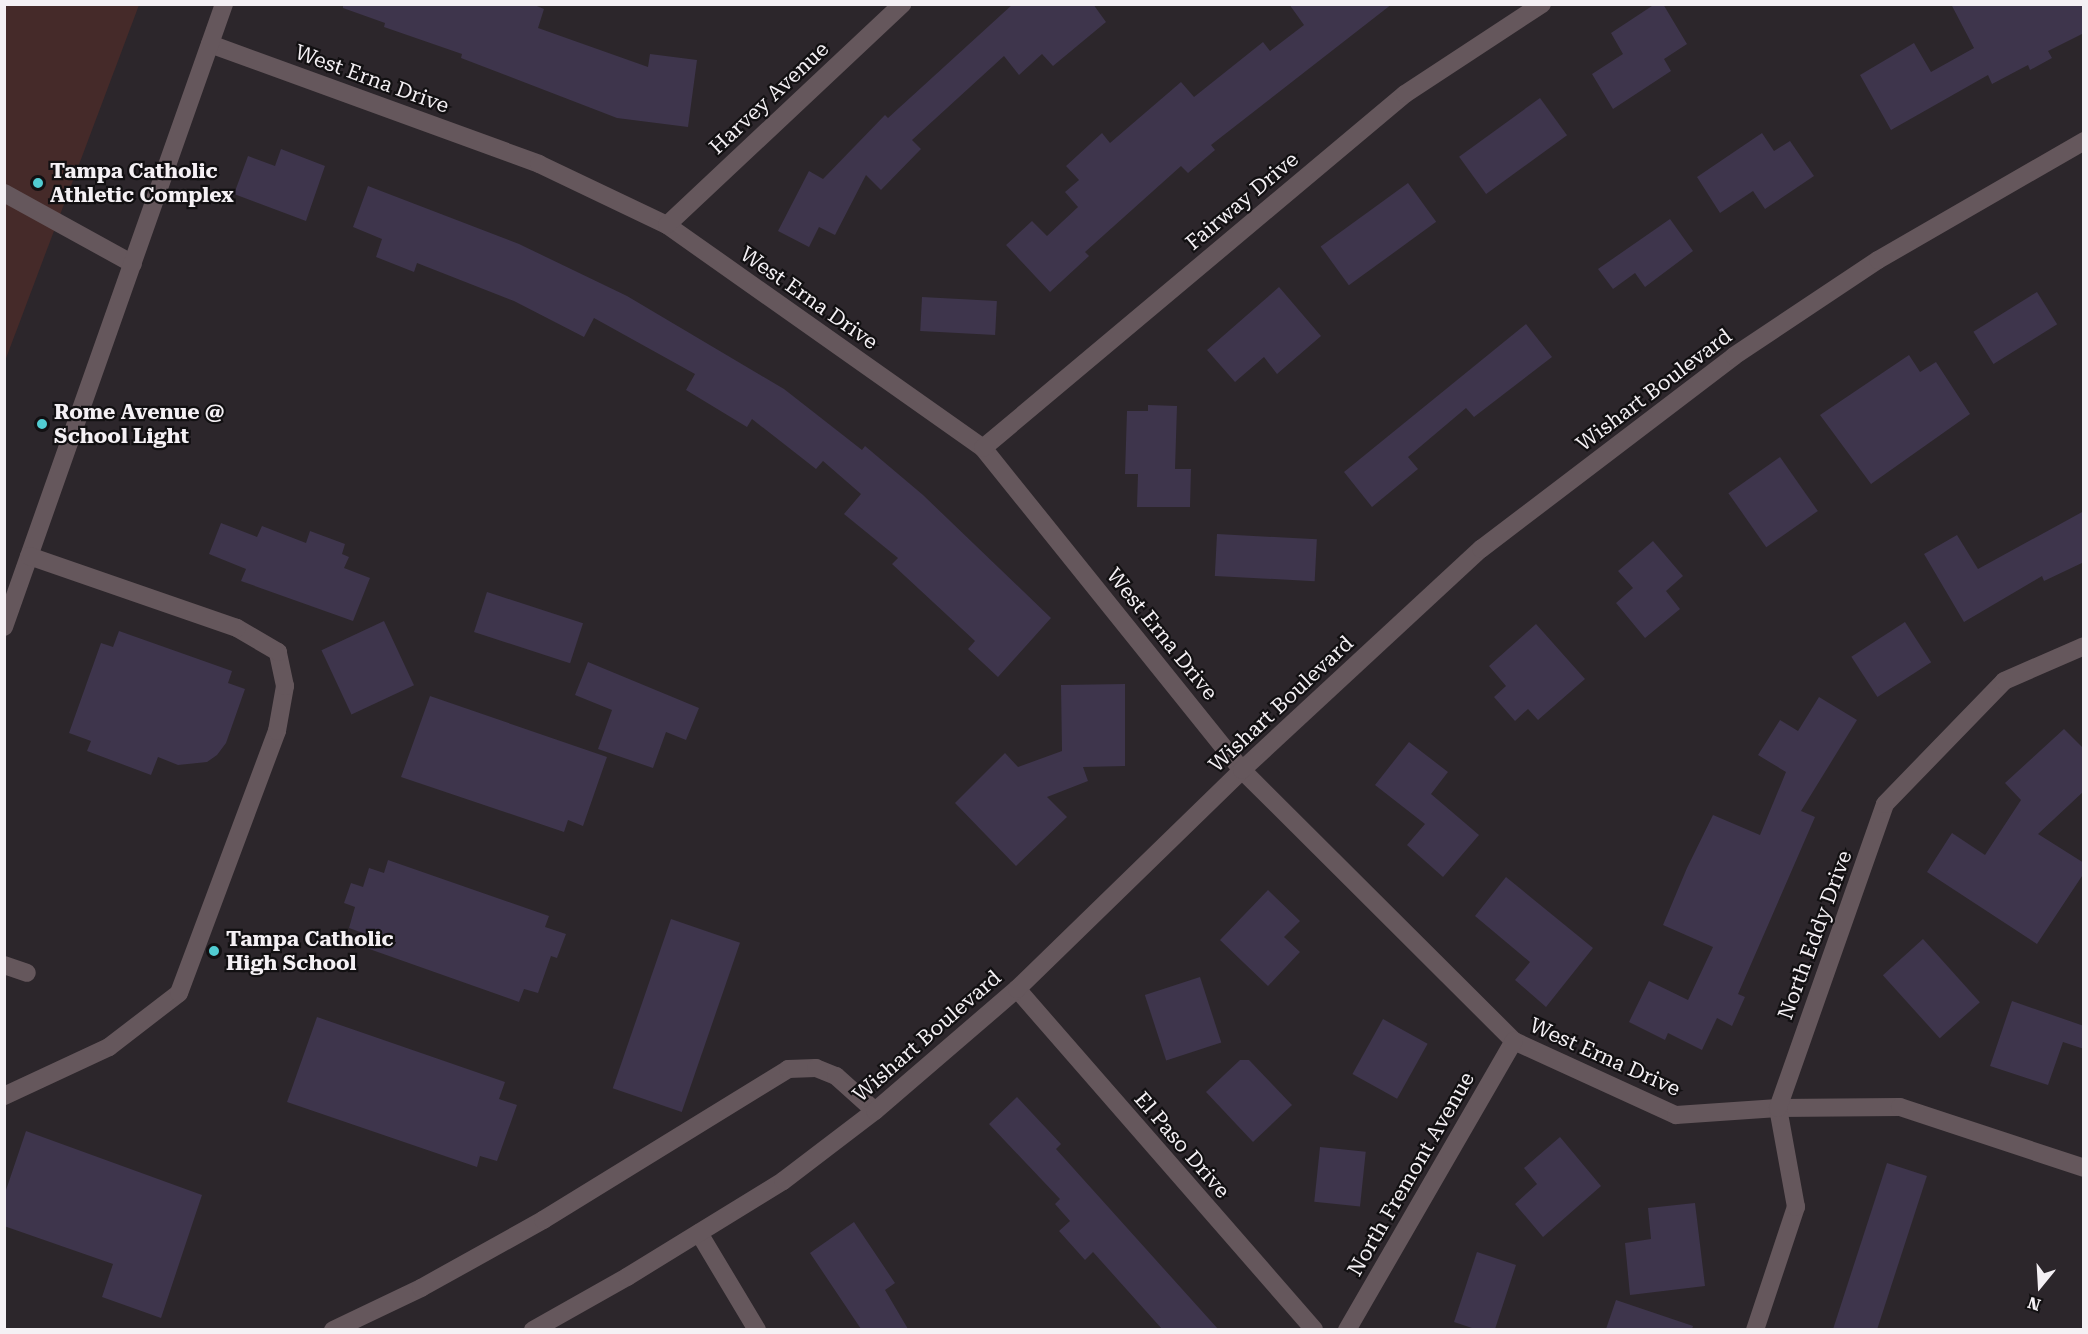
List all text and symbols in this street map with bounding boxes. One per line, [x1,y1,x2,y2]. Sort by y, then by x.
street label: Harvey Avenue [704,36,834,160]
street label: West Erna Drive [291,39,453,119]
street label: Fairway Drive [1181,147,1303,255]
place label: Tampa Catholic Athletic Complex [50,158,234,208]
marker: Tampa Catholic Athletic Complex [31,176,45,190]
street label: West Erna Drive [735,241,883,355]
street label: Wishart Boulevard [1571,323,1737,457]
place label: Rome Avenue @ School Light [54,399,224,449]
marker: Rome Avenue @ School Light [35,417,49,431]
street label: West Erna Drive [1101,563,1223,705]
street label: Wishart Boulevard [1204,631,1358,777]
street label: North Eddy Drive [1773,847,1857,1023]
place label: Tampa Catholic High School [226,926,394,976]
marker: Tampa Catholic High School [207,944,221,958]
street label: Wishart Boulevard [848,965,1006,1107]
street label: West Erna Drive [1526,1012,1684,1102]
street label: North Fremont Avenue [1342,1067,1480,1281]
street label: El Paso Drive [1129,1087,1235,1203]
north arrow [2010,1256,2070,1316]
text: N [2025,1293,2043,1315]

